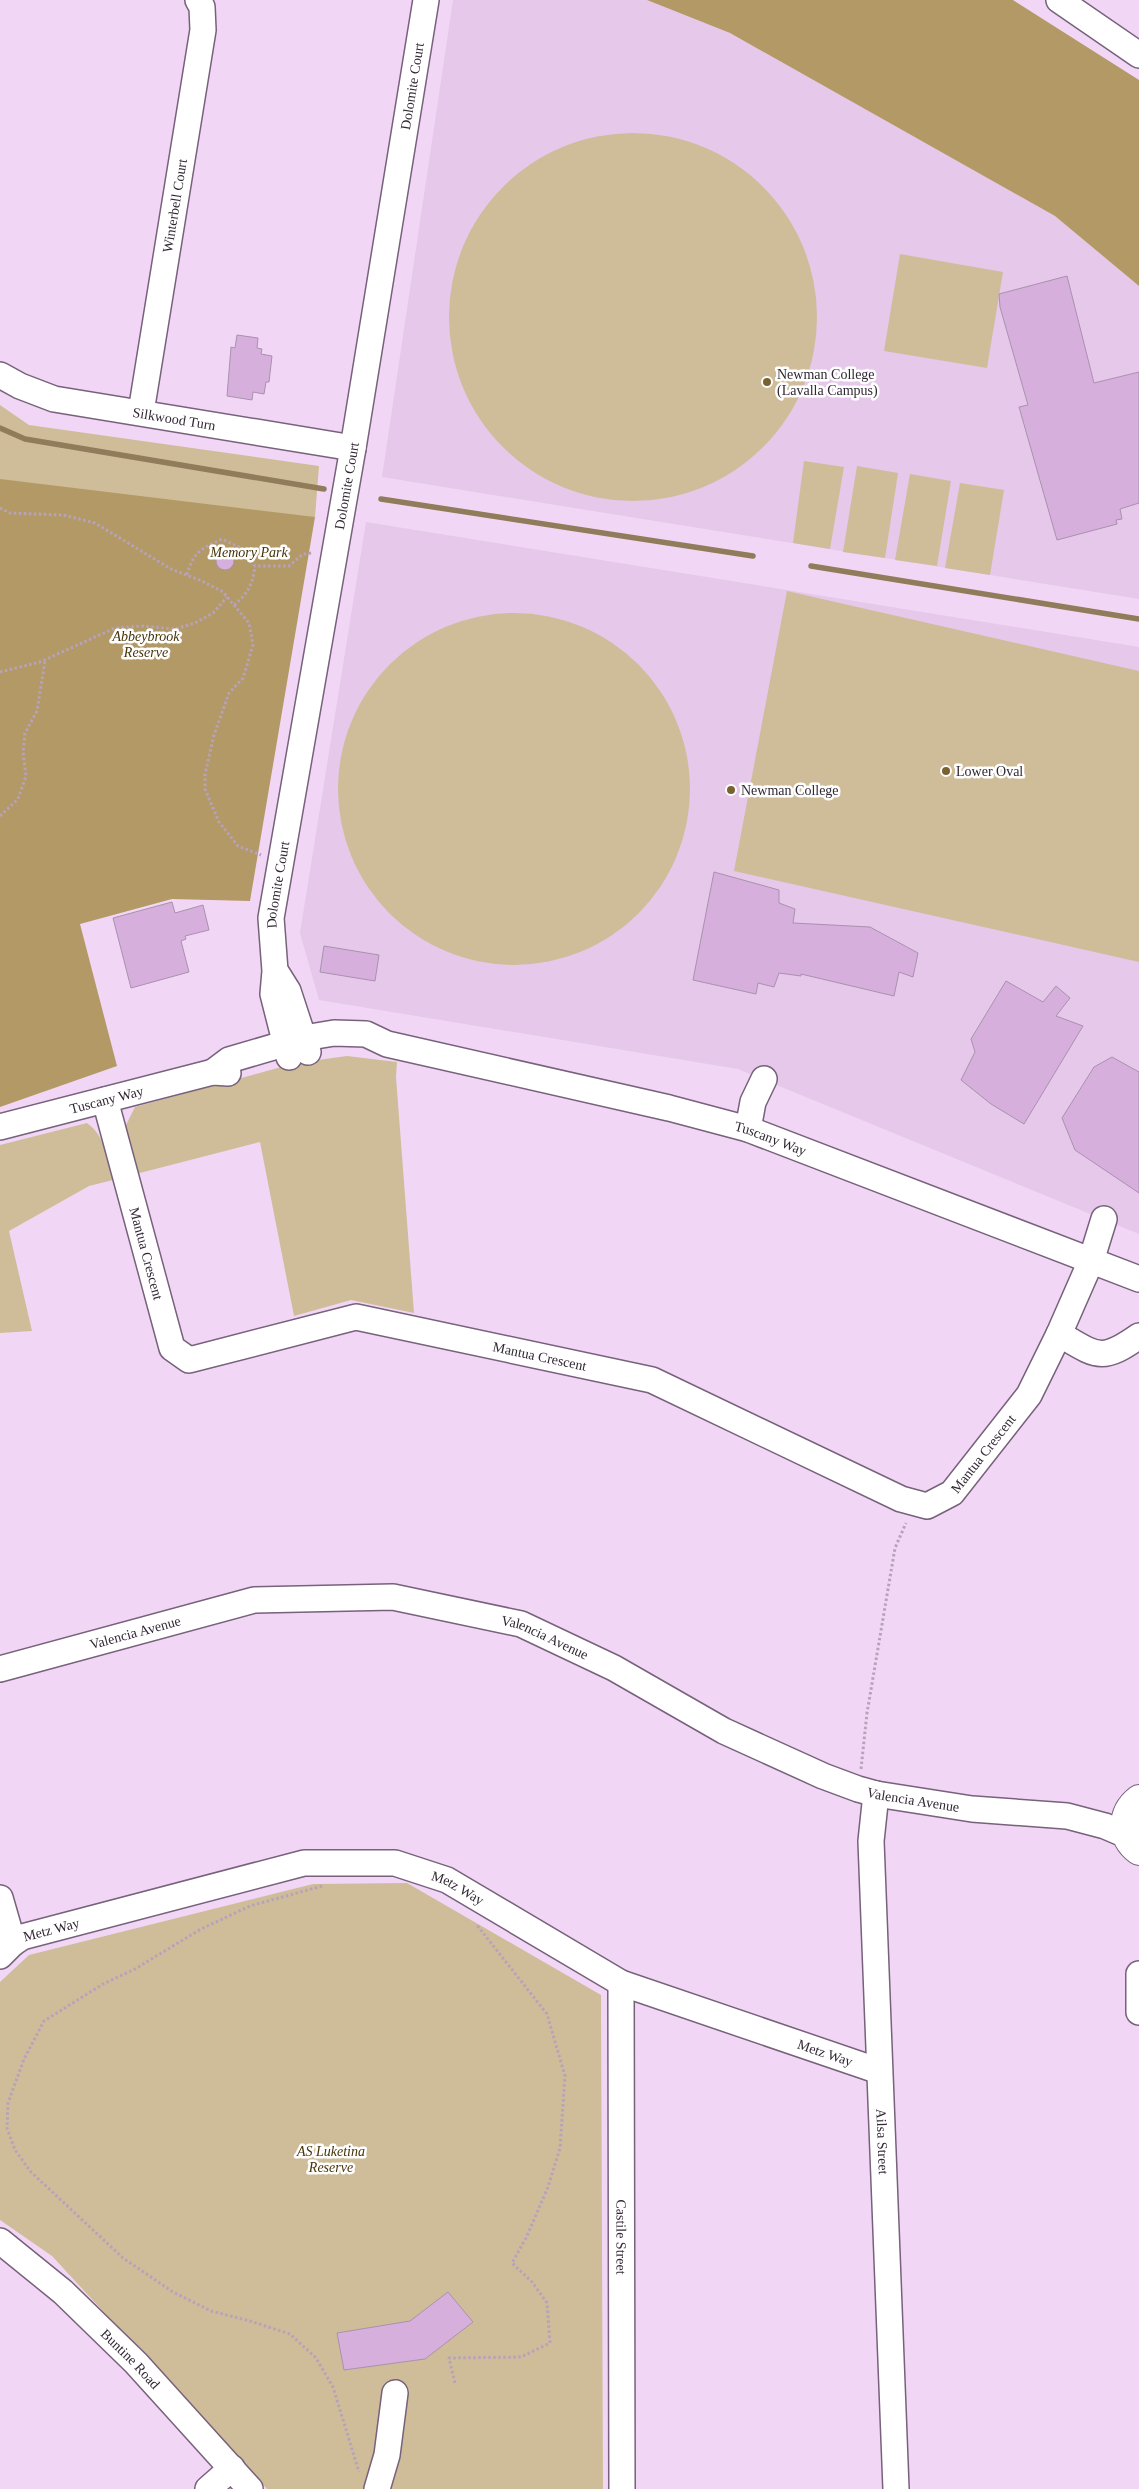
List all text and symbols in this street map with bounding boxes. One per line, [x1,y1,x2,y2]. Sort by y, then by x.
street label: Dolomite Court [397,41,426,131]
street label: Winterbell Court [159,158,189,254]
place label: Newman College (Lavalla Campus) [777,367,878,399]
marker: Newman College (Lavalla Campus) [761,376,773,388]
street label: Silkwood Turn [132,405,217,433]
street label: Dolomite Court [331,441,361,531]
park label: Memory Park [209,545,288,560]
park label: Abbeybrook Reserve [111,629,180,660]
place label: Lower Oval [956,764,1023,779]
marker: Lower Oval [940,765,952,777]
place label: Newman College [741,783,839,798]
marker: Newman College [725,784,737,796]
street label: Dolomite Court [264,840,292,929]
street label: Tuscany Way [68,1083,145,1116]
street label: Tuscany Way [733,1118,809,1158]
street label: Mantua Crescent [127,1206,166,1302]
street label: Mantua Crescent [492,1339,588,1373]
street label: Mantua Crescent [948,1411,1018,1496]
street label: Valencia Avenue [88,1613,182,1652]
street label: Valencia Avenue [500,1613,591,1662]
street label: Valencia Avenue [865,1784,960,1814]
street label: Metz Way [430,1868,487,1908]
street label: Metz Way [22,1915,81,1944]
street label: Metz Way [796,2036,855,2069]
street label: Ailsa Street [874,2108,891,2175]
park label: AS Luketina Reserve [296,2144,365,2175]
street label: Castile Street [614,2199,629,2275]
street label: Buntine Road [98,2326,163,2392]

